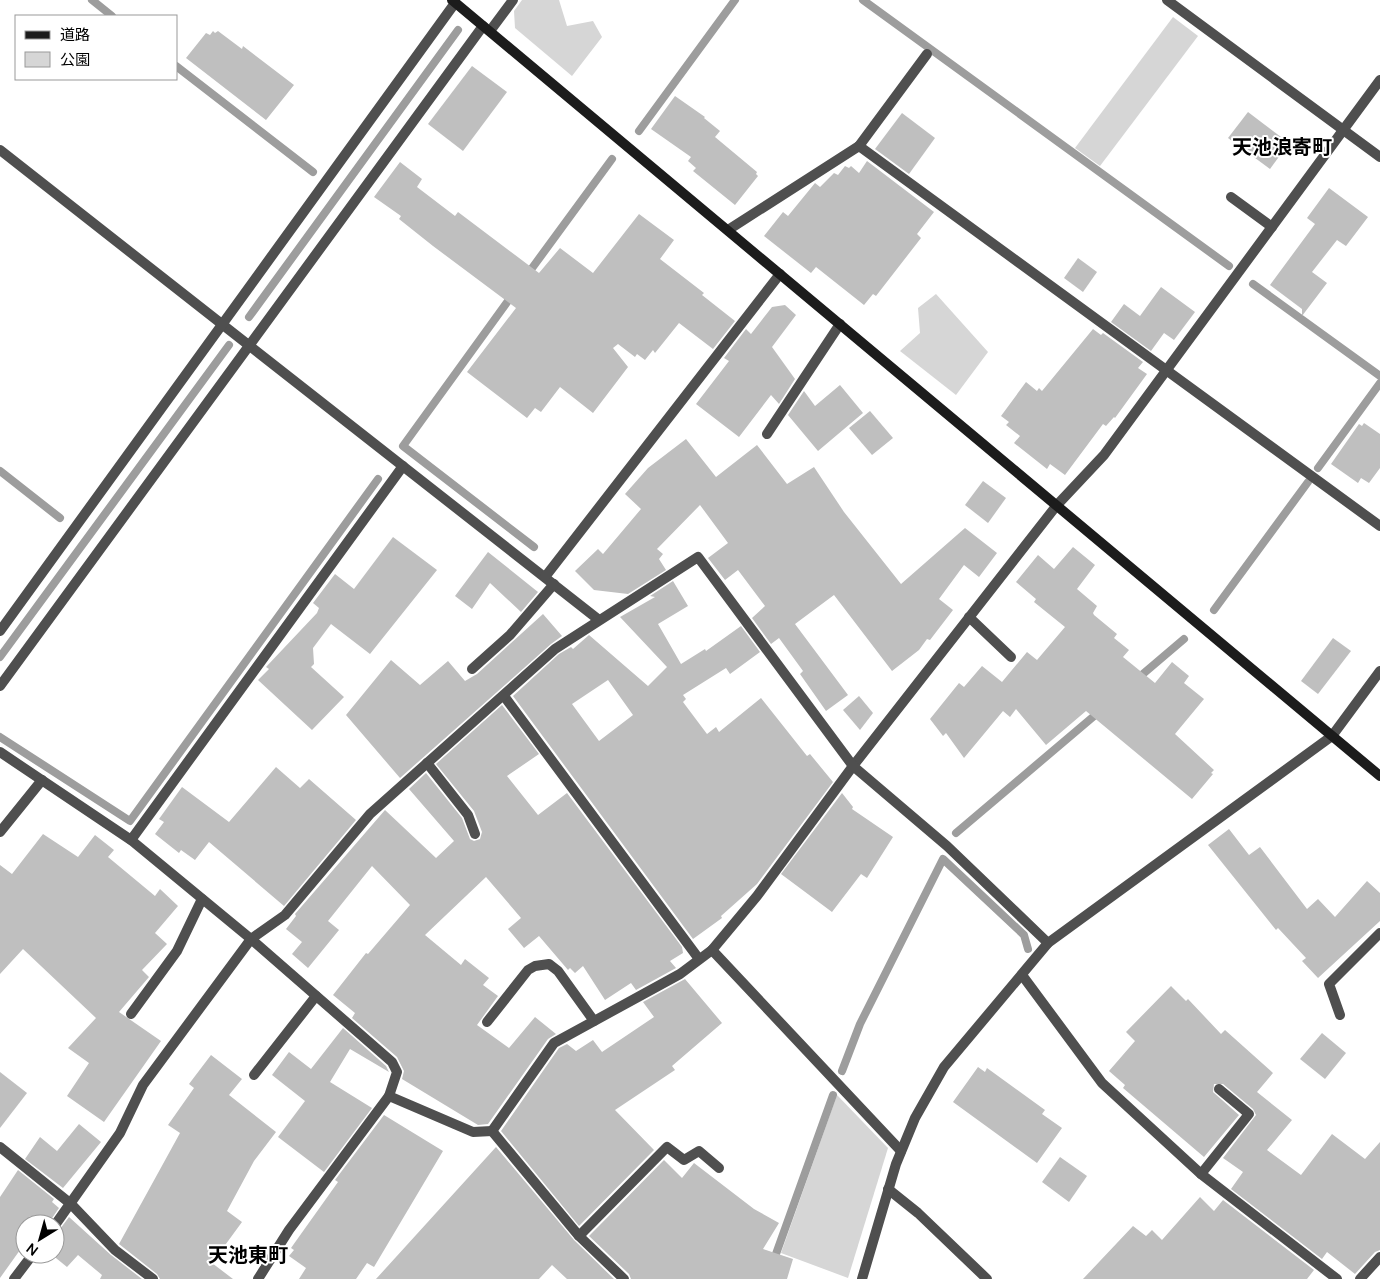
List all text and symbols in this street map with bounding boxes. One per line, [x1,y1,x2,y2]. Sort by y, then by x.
legend [15,15,178,80]
text: 道路 [60,24,90,45]
text: 公園 [60,49,90,70]
district label: 天池浪寄町 [1232,133,1332,160]
north arrow [15,1214,65,1264]
text: N [22,1239,42,1260]
district label: 天池東町 [208,1241,288,1268]

